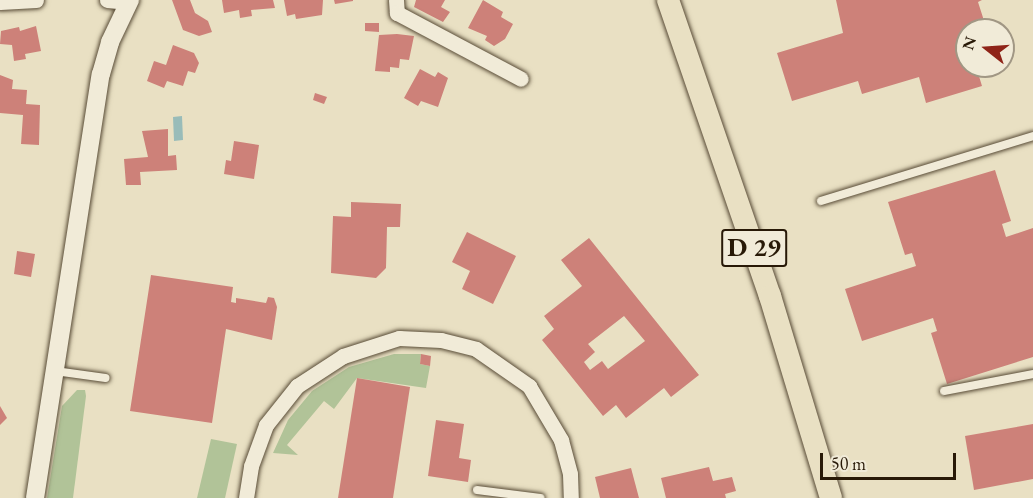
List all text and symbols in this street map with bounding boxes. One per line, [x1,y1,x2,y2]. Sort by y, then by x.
north arrow [955,18,1015,78]
text: N [957,34,981,52]
road number: D 29 [721,225,787,271]
scale bar [823,441,960,479]
text: 50 m [831,452,866,475]

